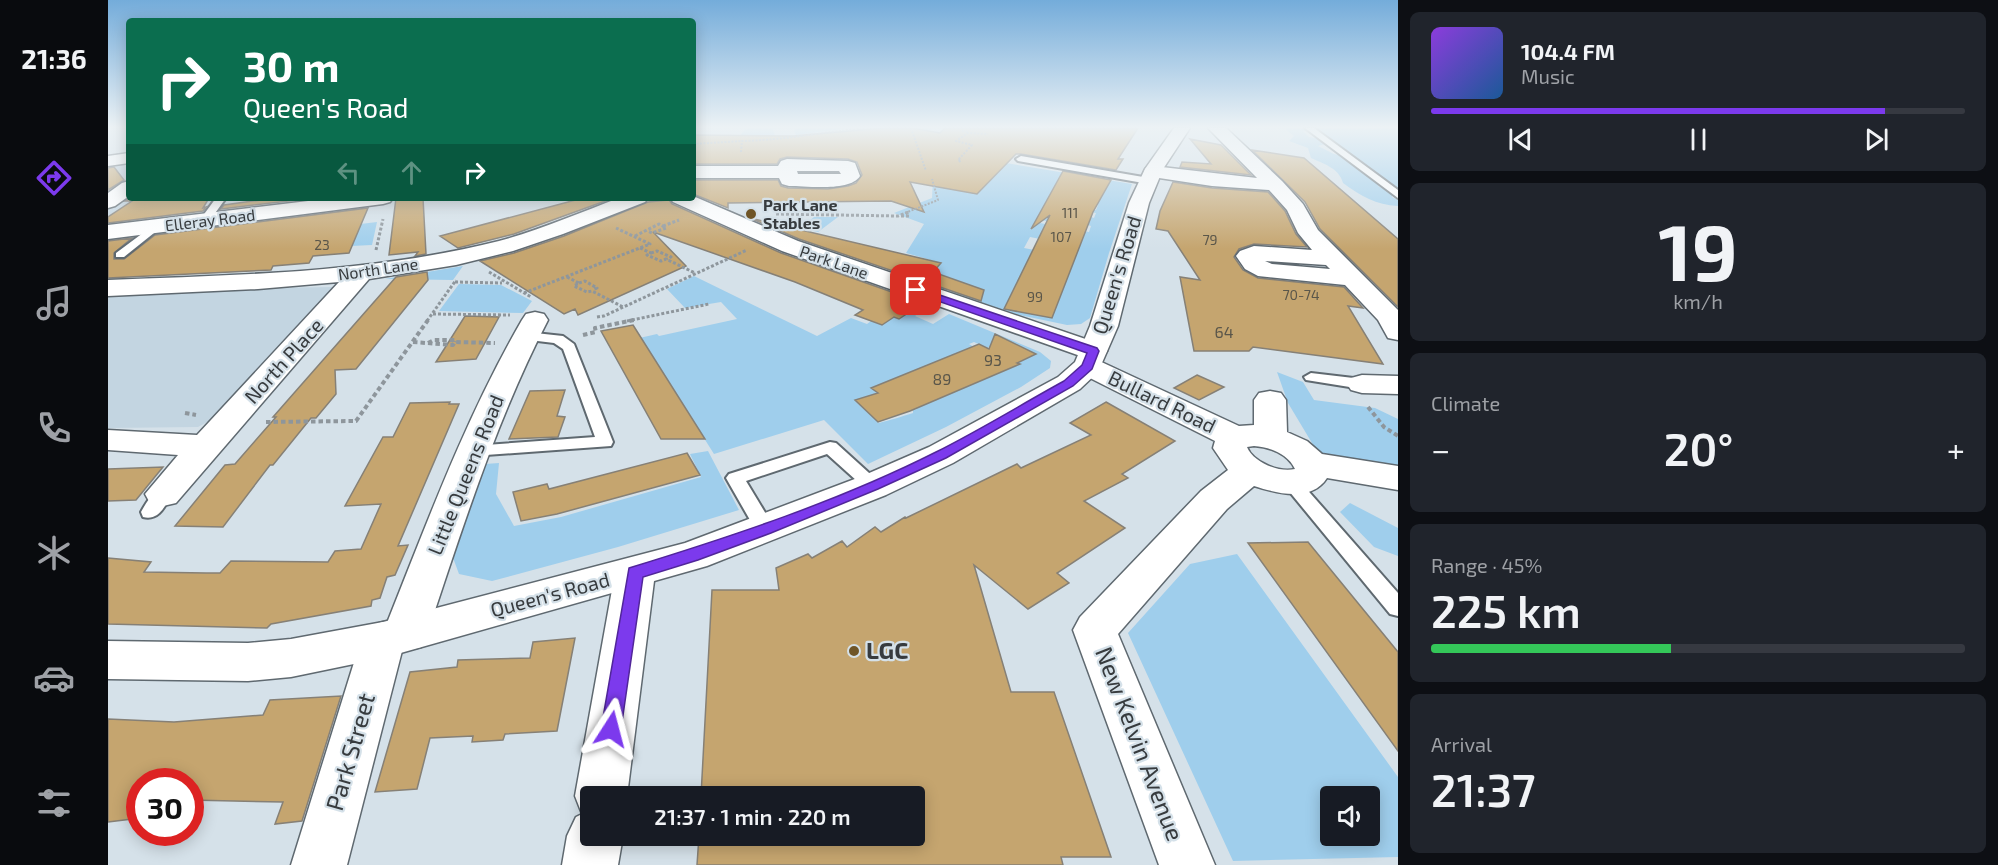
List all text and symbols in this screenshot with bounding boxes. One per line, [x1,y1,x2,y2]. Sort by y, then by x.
text: 104.4 FM [1521,38,1615,64]
text: 30 m [243,40,339,90]
text: 21:36 [21,42,87,74]
icon: right [144,42,222,120]
text: Music [1521,64,1575,88]
text: Queen's Road [243,91,408,123]
icon: previous [1504,123,1537,156]
icon: pause [1682,123,1715,156]
icon: next [1860,123,1893,156]
icon: left [332,156,365,189]
icon: ahead [395,156,428,189]
icon: right [458,156,491,189]
icon: directions [33,157,75,199]
place label: Park Lane Stables [763,195,837,232]
text: 19 [1658,203,1738,297]
house number: 111 [1062,204,1078,221]
street label: Elleray Road [164,205,256,234]
marker: Park Lane Stables [744,207,758,221]
street label: Queen's Road [1087,213,1145,337]
house number: 107 [1050,228,1072,245]
house number: 79 [1202,231,1218,248]
house number: 23 [314,236,330,253]
street label: Park Lane [797,241,871,282]
street label: North Lane [337,253,419,284]
pin [890,264,941,315]
icon: arrive [899,273,932,306]
icon: music [33,282,75,324]
house number: 70-74 [1282,286,1320,303]
house number: 99 [1027,288,1043,305]
text: km/h [1673,289,1723,313]
street label: North Place [239,313,328,408]
house number: 64 [1215,322,1234,341]
house number: 93 [984,350,1002,369]
street label: Bullard Road [1105,365,1220,437]
house number: 89 [933,369,951,388]
street label: Little Queens Road [422,391,508,558]
text: Climate [1431,391,1500,415]
icon: phone [33,407,75,449]
text: 20° [1664,421,1733,475]
text: − [1431,429,1450,469]
text: + [1947,429,1965,469]
icon: climate [33,532,75,574]
text: Range · 45% [1431,553,1542,577]
street label: Queen's Road [487,567,612,621]
text: 225 km [1431,583,1581,637]
place label: LGC [866,635,908,664]
street label: New Kelvin Avenue [1090,642,1191,845]
marker: LGC [847,644,861,658]
icon: car [33,657,75,699]
street label: Park Street [319,689,380,814]
position arrow [579,697,643,761]
text: Arrival [1431,732,1492,756]
text: 21:37 [1431,762,1536,816]
speed limit sign: 30 [126,768,204,846]
icon: filters [33,782,75,824]
map controls [1320,786,1380,846]
button: sound [1320,786,1380,846]
text: 21:37 · 1 min · 220 m [654,803,851,829]

